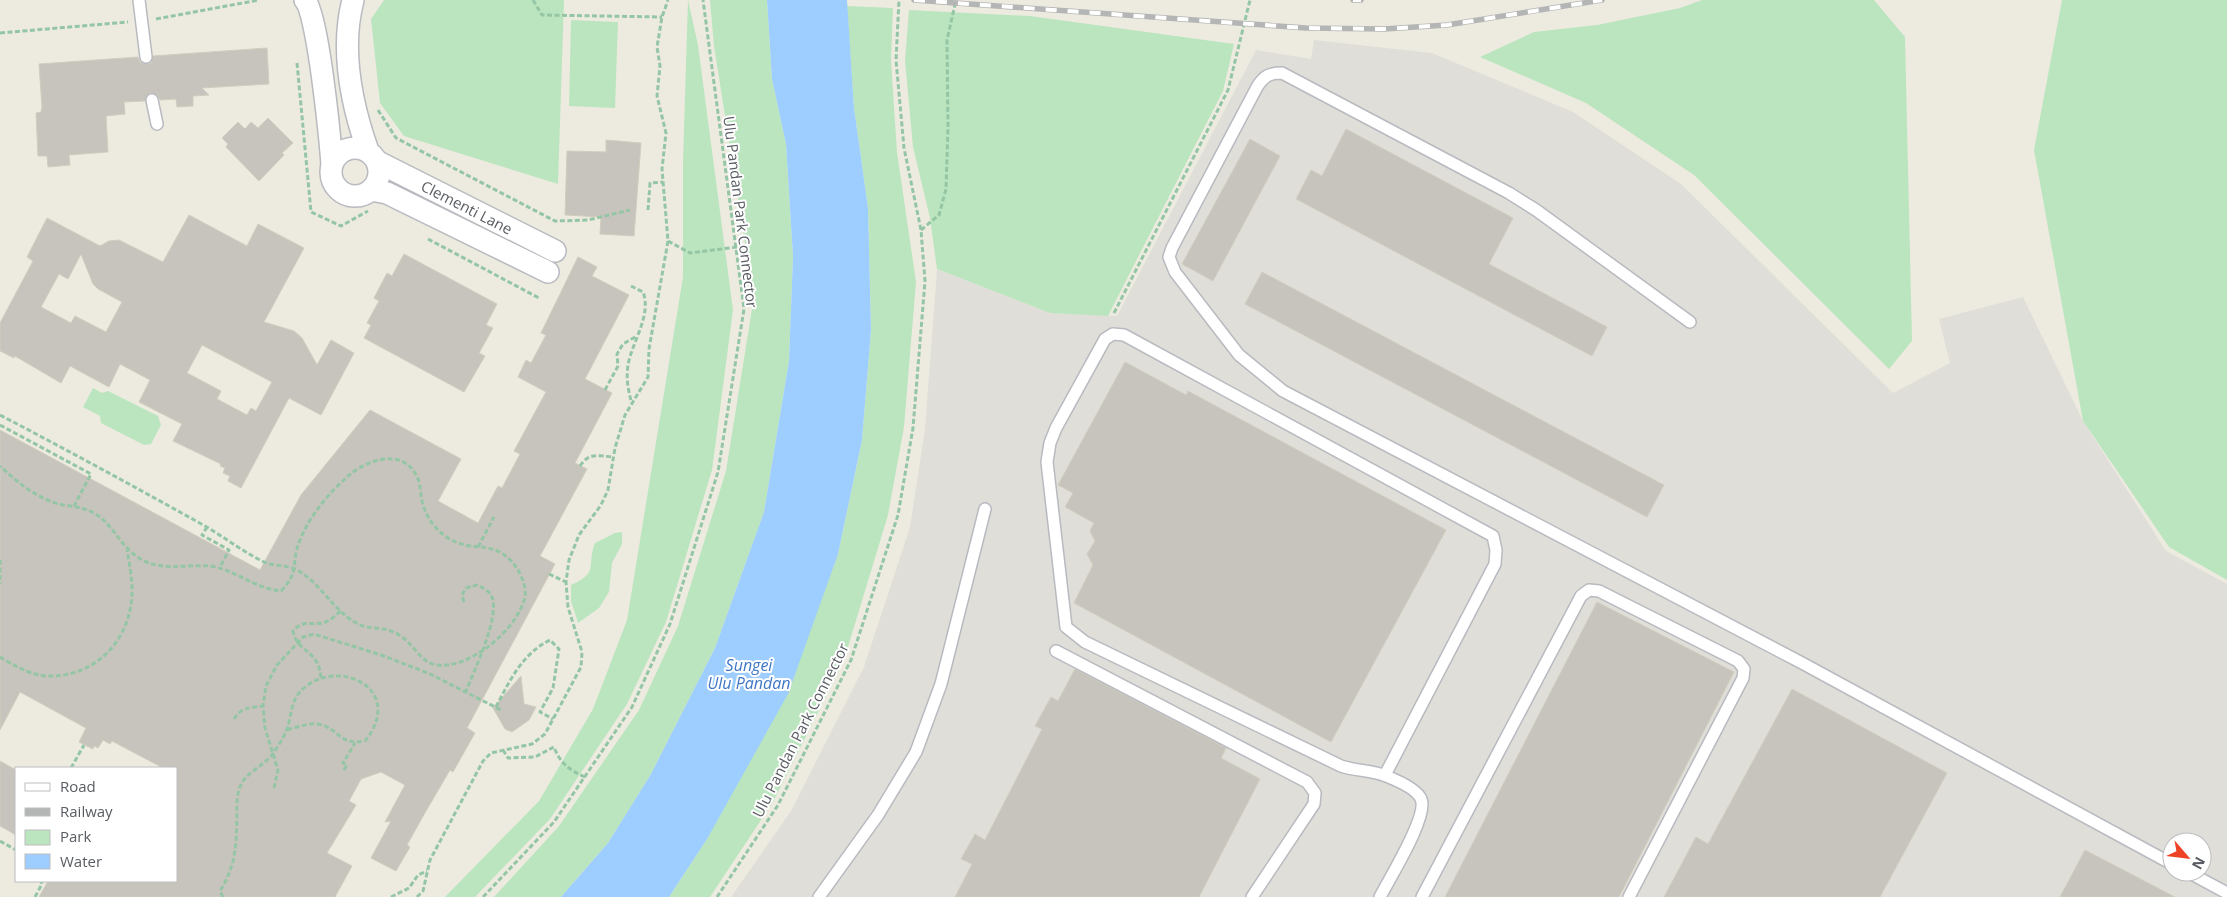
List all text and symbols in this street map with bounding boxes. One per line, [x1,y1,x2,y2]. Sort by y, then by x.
street label: Ulu Pandan Park Connector [719,115,763,309]
street label: Clementi Lane [418,175,516,239]
street label: Ulu Pandan Park Connector [747,639,853,821]
water label: Sungei Ulu Pandan [707,654,791,694]
legend [15,767,178,882]
text: Road [60,776,96,796]
text: Railway [60,801,113,821]
text: Park [60,826,91,846]
north arrow [2162,832,2212,882]
text: Water [60,851,102,871]
text: N [2188,854,2210,873]

